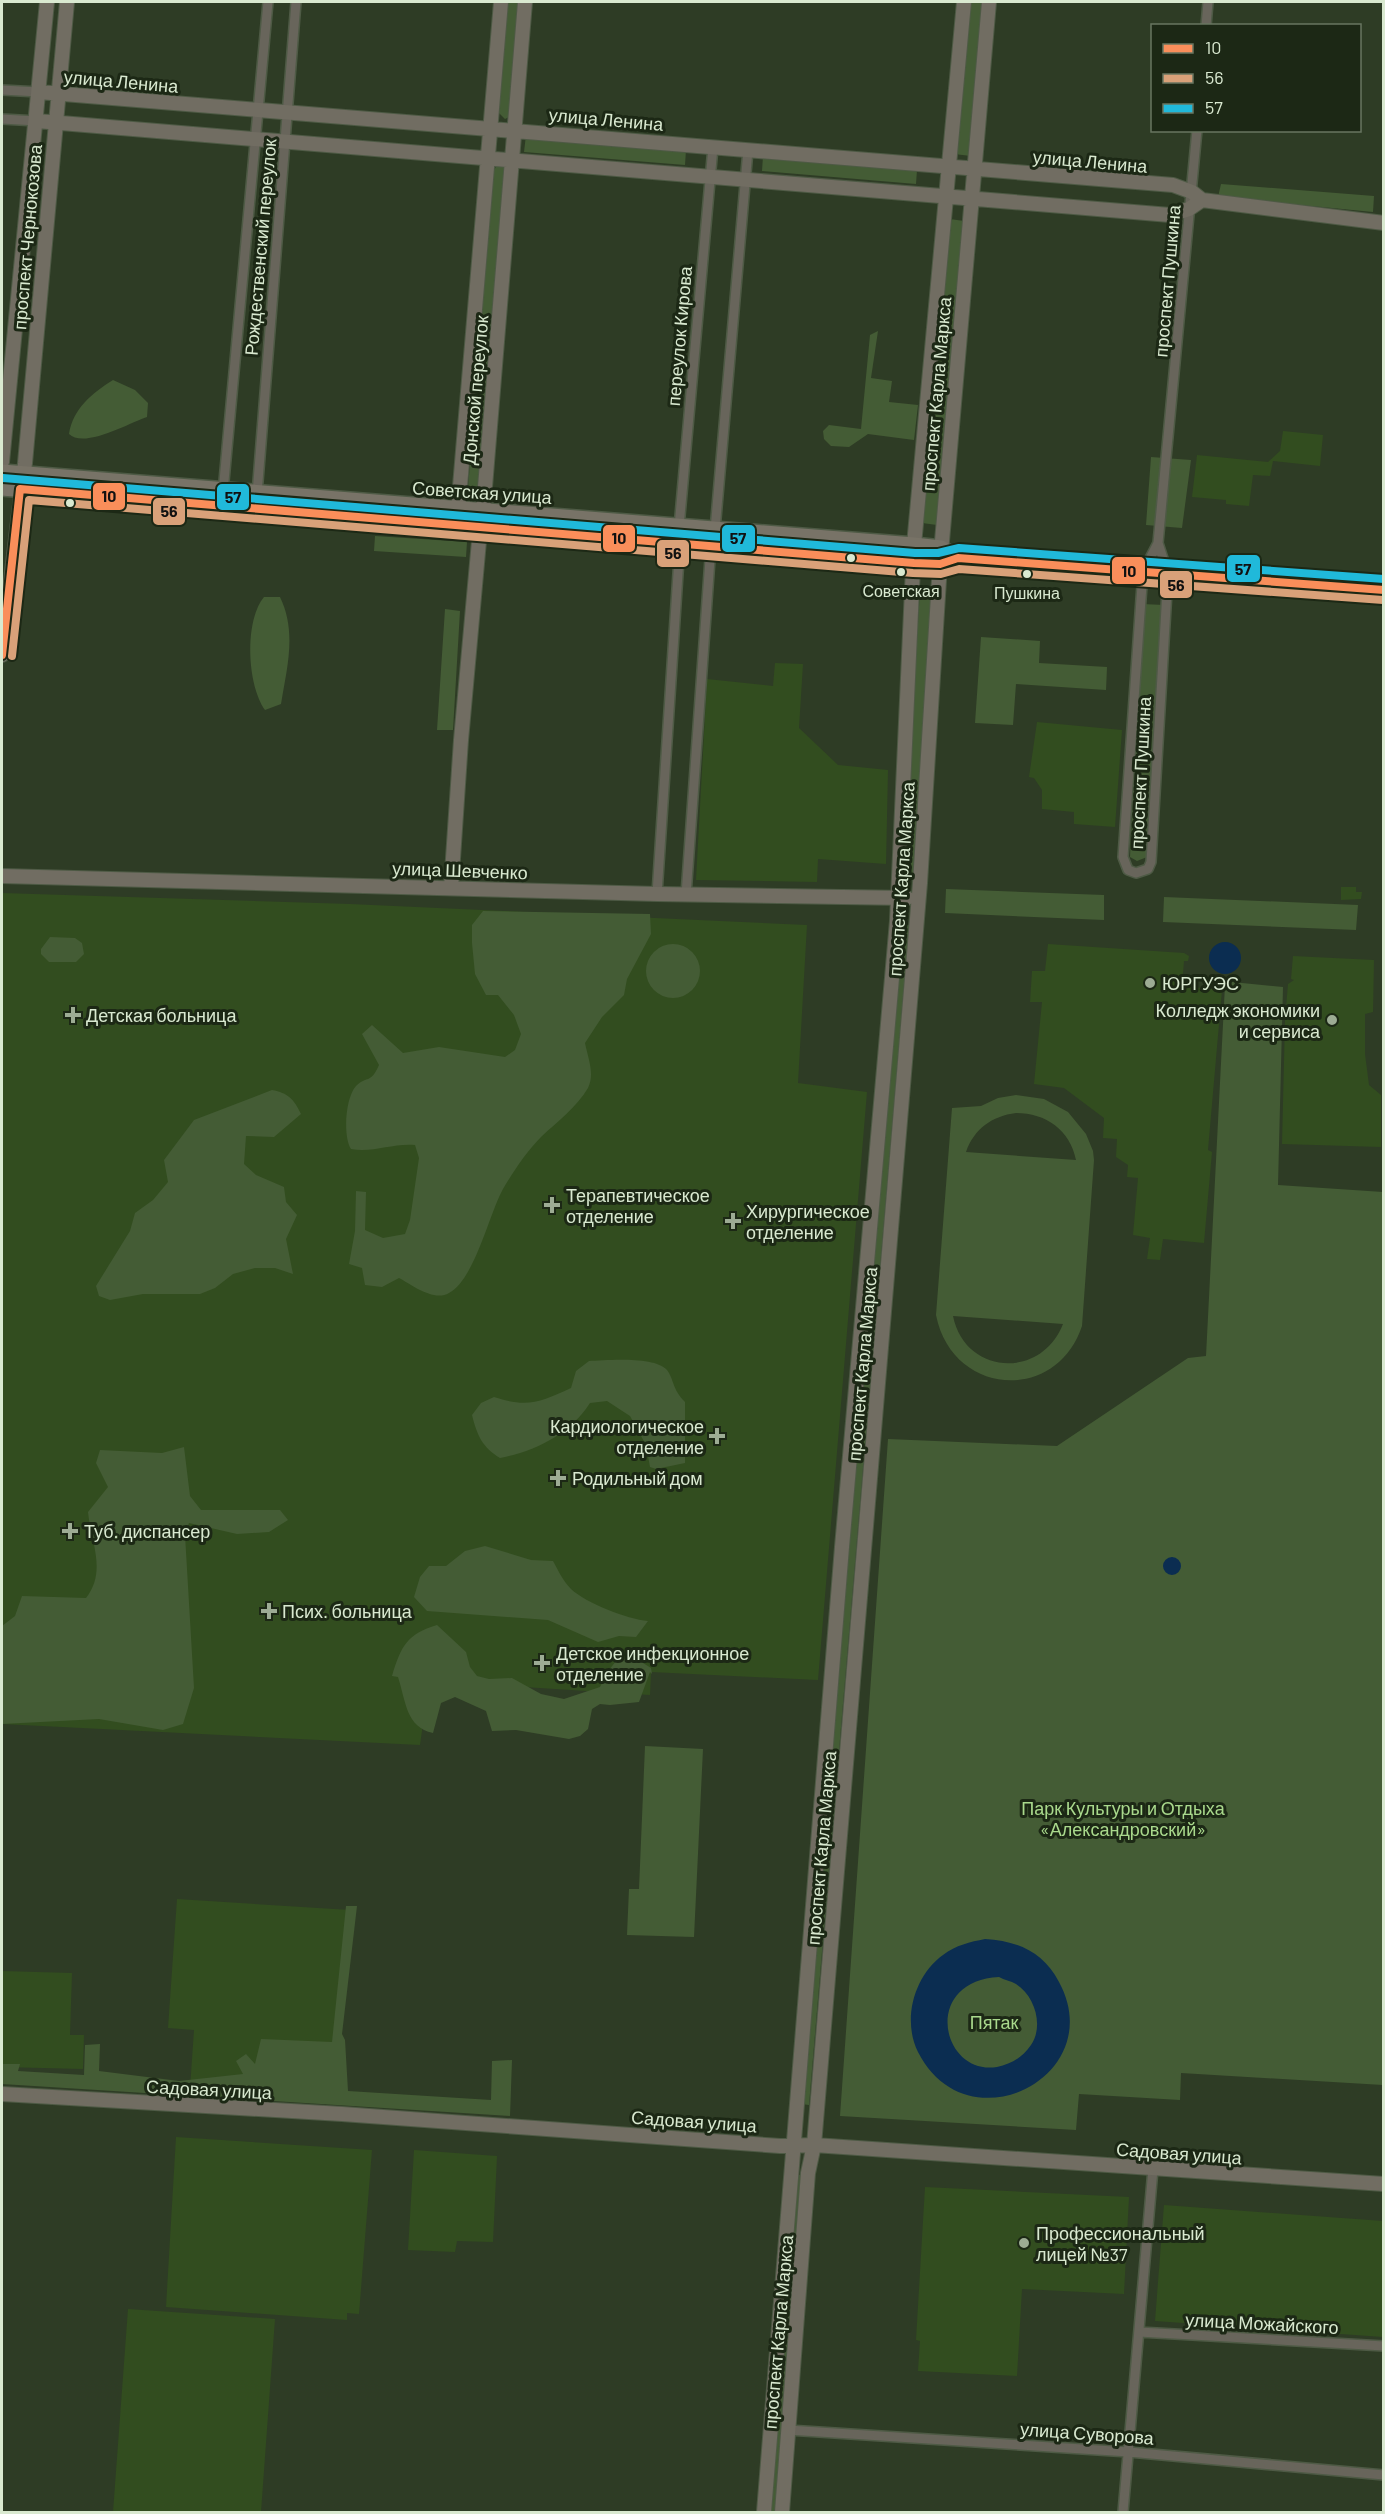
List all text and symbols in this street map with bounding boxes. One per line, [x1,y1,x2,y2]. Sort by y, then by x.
legend [1151,24,1361,132]
text: 10 [1205,36,1221,58]
street label: улица Ленина [63,65,180,97]
text: 56 [1205,66,1224,88]
text: 57 [1205,96,1223,118]
street label: улица Ленина [548,103,665,135]
street label: Рождественский переулок [240,138,280,356]
street label: проспект Чернокозова [8,143,46,330]
street label: улица Ленина [1032,145,1149,177]
street label: проспект Пушкина [1149,203,1185,358]
street label: переулок Кирова [662,264,696,407]
street label: проспект Карла Маркса [917,295,956,492]
street label: Донской переулок [458,314,492,466]
street label: Советская улица [411,476,554,508]
line badge: 10 [92,482,126,511]
line badge: 57 [216,483,250,511]
text: 10 [102,486,116,505]
text: 57 [225,487,241,506]
unlabelled marker [64,497,76,509]
line badge: 56 [152,497,186,526]
text: 56 [160,501,178,520]
line badge: 10 [602,524,636,553]
line badge: 57 [721,524,756,553]
text: 10 [612,528,626,547]
text: 57 [730,528,746,547]
line badge: 56 [656,539,690,568]
text: 56 [664,543,682,562]
unlabelled marker [845,552,857,564]
line badge: 57 [1226,554,1261,583]
line badge: 10 [1111,556,1146,585]
text: 57 [1235,559,1251,578]
text: 10 [1122,561,1136,580]
marker: Советская [895,566,907,578]
marker: Пушкина [1021,568,1033,580]
line badge: 56 [1159,570,1193,599]
text: 56 [1167,575,1185,594]
place label: Советская [862,581,940,600]
place label: Пушкина [994,583,1060,602]
street label: проспект Пушкина [1125,695,1155,850]
street label: проспект Карла Маркса [883,780,919,977]
street label: улица Шевченко [392,857,528,883]
place label: ЮРГУЭС [1162,972,1239,994]
marker: ЮРГУЭС [1143,976,1157,990]
place label: Колледж экономики и сервиса [1156,999,1321,1042]
place label: Детская больница [86,1004,237,1026]
marker: Детская больница [64,1006,82,1024]
marker: Колледж экономики и сервиса [1325,1013,1339,1027]
place label: Терапевтическое отделение [566,1184,710,1227]
marker: Терапевтическое отделение [543,1196,561,1214]
place label: Хирургическое отделение [746,1200,870,1243]
marker: Хирургическое отделение [724,1212,742,1230]
street label: проспект Карла Маркса [843,1265,882,1462]
place label: Кардиологическое отделение [550,1415,704,1458]
marker: Кардиологическое отделение [708,1427,726,1445]
place label: Родильный дом [572,1467,703,1489]
marker: Родильный дом [549,1469,567,1487]
place label: Туб. диспансер [84,1520,210,1542]
marker: Туб. диспансер [61,1522,79,1540]
place label: Псих. больница [282,1600,413,1622]
marker: Псих. больница [260,1602,278,1620]
place label: Детское инфекционное отделение [556,1642,749,1685]
marker: Детское инфекционное отделение [533,1654,551,1672]
street label: проспект Карла Маркса [802,1749,841,1946]
park label: Парк Культуры и Отдыха «Александровский» [1021,1797,1226,1840]
park label: Пятак [970,2011,1018,2033]
street label: Садовая улица [146,2075,273,2103]
street label: Садовая улица [630,2106,759,2136]
street label: Садовая улица [1115,2138,1244,2168]
place label: Профессиональный лицей №37 [1036,2222,1205,2265]
street label: проспект Карла Маркса [759,2233,798,2430]
marker: Профессиональный лицей №37 [1017,2236,1031,2250]
street label: улица Можайского [1185,2308,1339,2338]
street label: улица Суворова [1019,2417,1156,2449]

